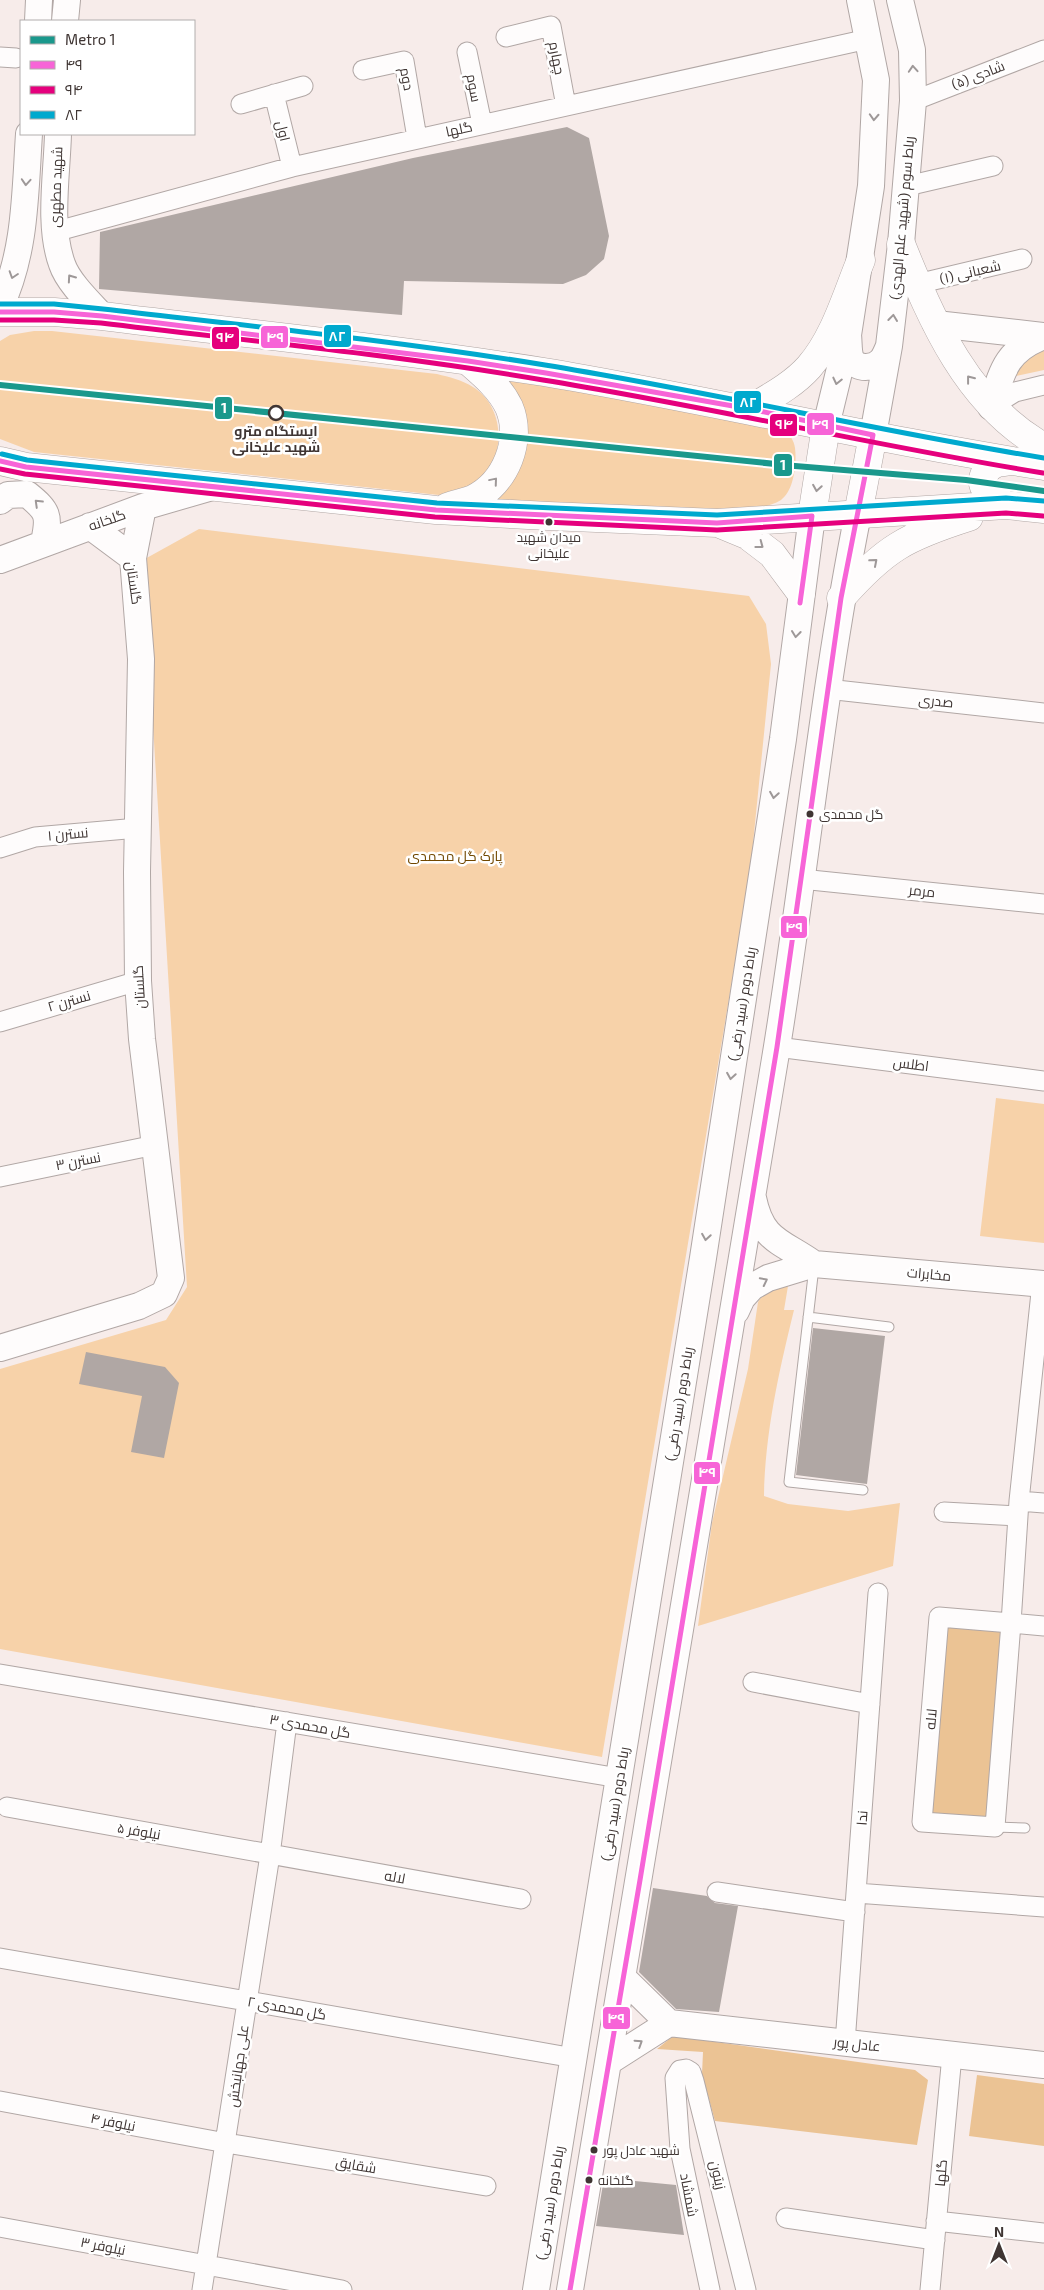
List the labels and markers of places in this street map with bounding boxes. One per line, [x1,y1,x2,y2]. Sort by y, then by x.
marker: ایستگاه مترو شهید علیخانی [268,405,284,421]
place label: ایستگاه مترو شهید علیخانی [232,422,320,456]
marker: میدان شهید علیخانی [544,517,554,527]
place label: میدان شهید علیخانی [517,529,581,561]
place label: گل محمدی [819,806,883,822]
marker: گل محمدی [805,809,815,819]
place label: شهید عادل پور [602,2142,680,2160]
marker: شهید عادل پور [589,2145,599,2155]
place label: گلخانه [598,2172,633,2188]
marker: گلخانه [584,2175,594,2185]

